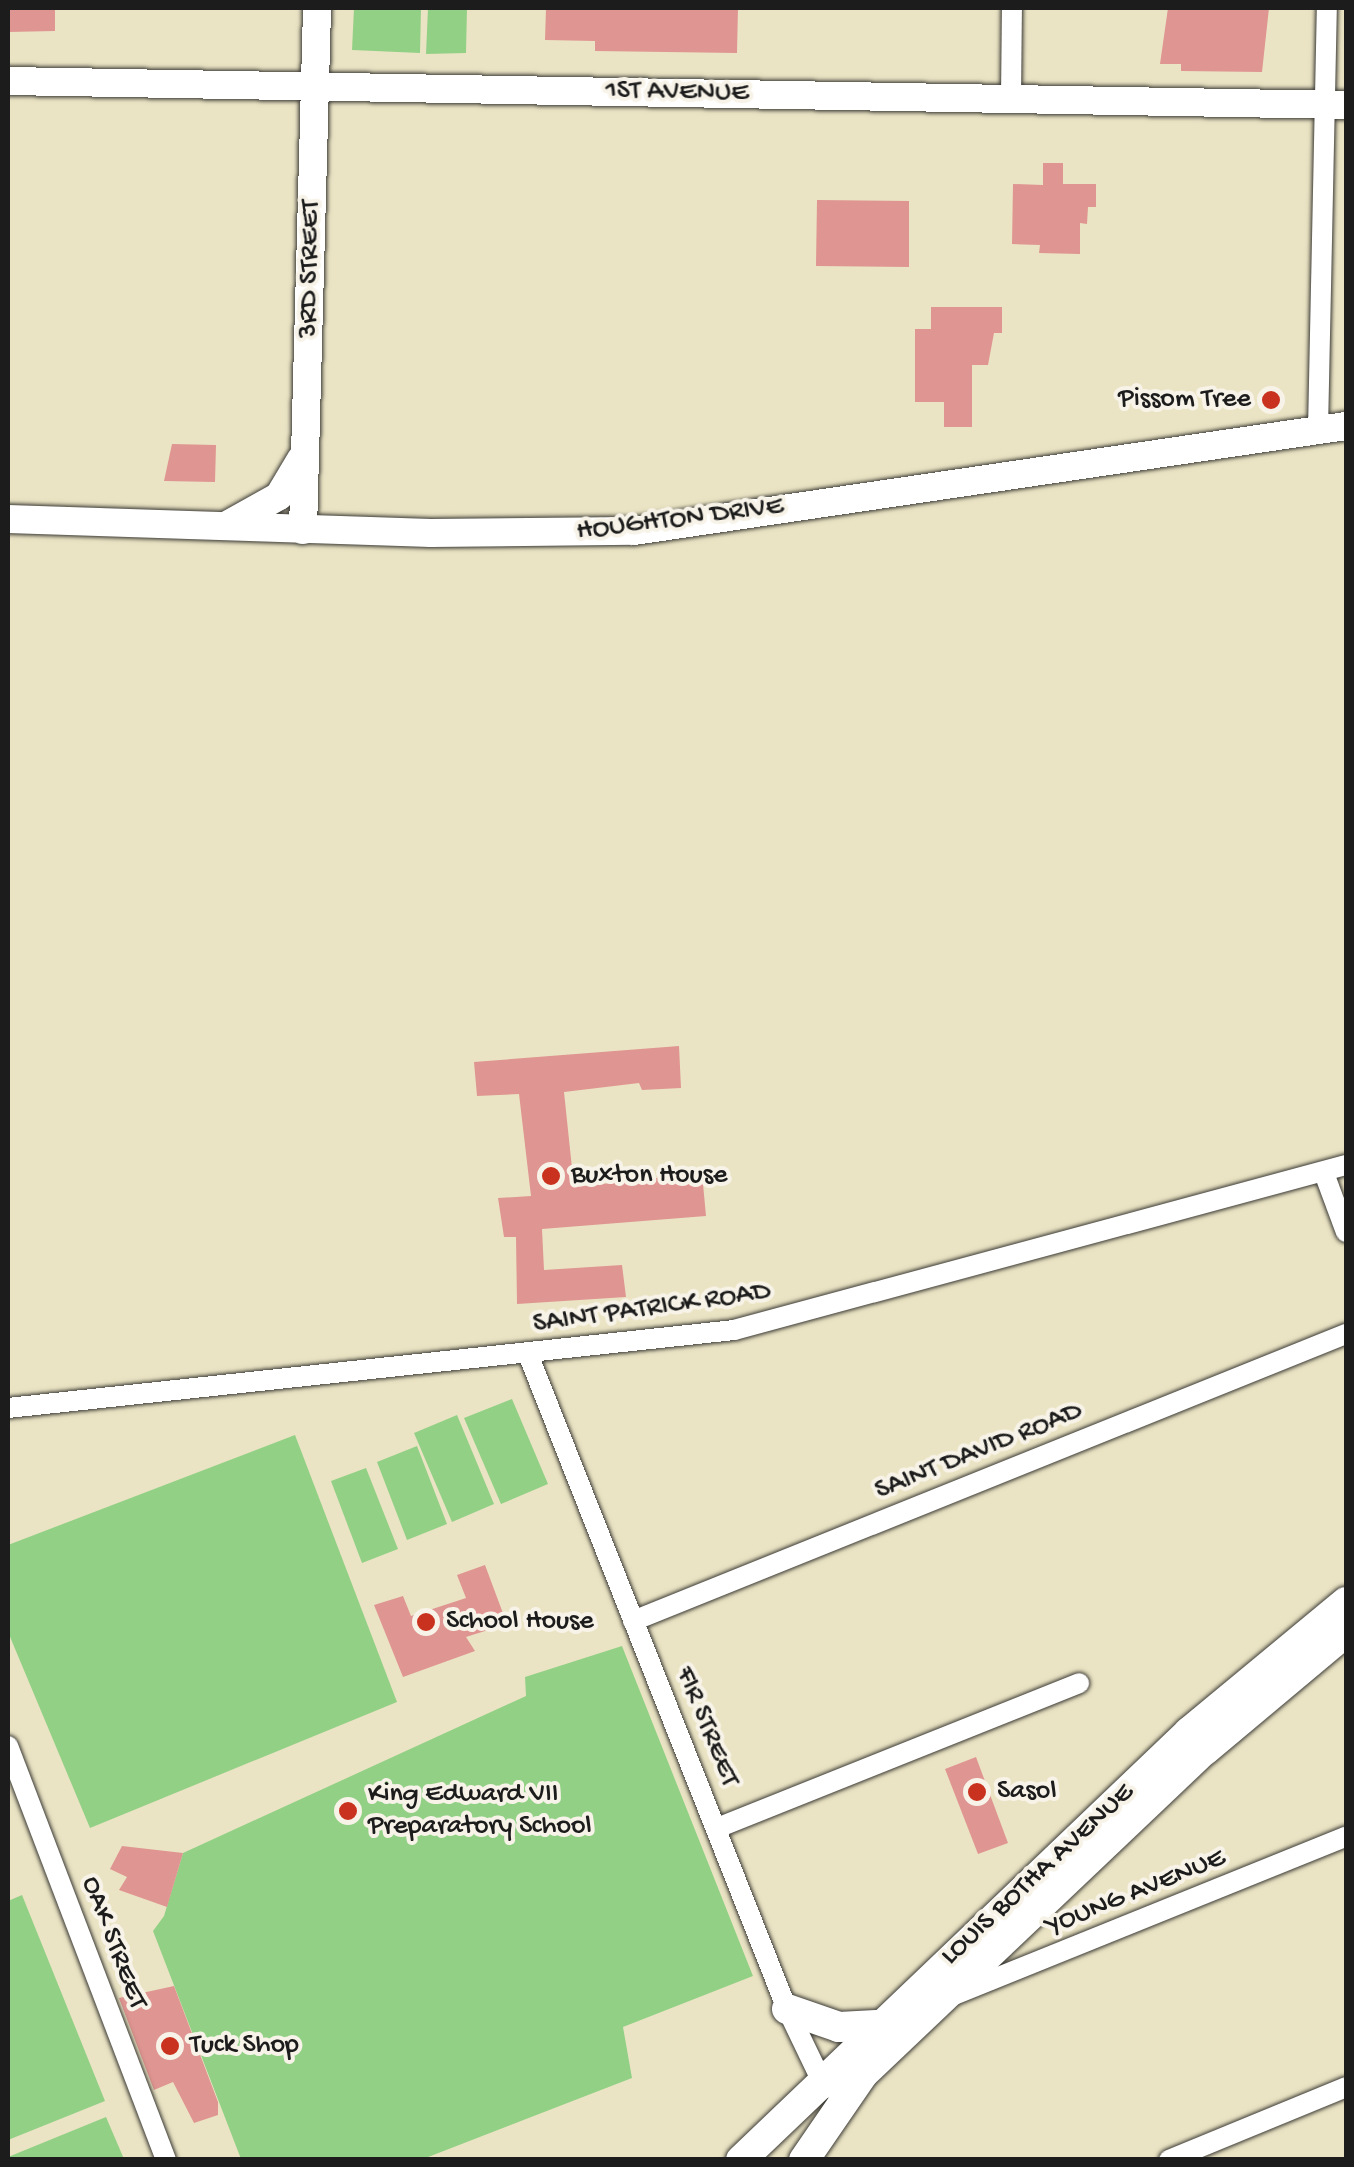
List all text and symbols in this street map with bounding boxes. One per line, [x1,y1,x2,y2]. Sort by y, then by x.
street label: 1ST AVENUE [605,75,749,111]
street label: 3RD STREET [293,200,329,338]
place label: Pissom Tree [1118,383,1251,417]
marker: Pissom Tree [1260,389,1282,411]
street label: HOUGHTON DRIVE [575,491,785,549]
place label: Buxton House [571,1159,727,1193]
marker: Buxton House [540,1165,562,1187]
street label: SAINT PATRICK ROAD [531,1276,773,1342]
street label: SAINT DAVID ROAD [871,1395,1087,1509]
place label: School House [446,1605,594,1639]
marker: School House [415,1611,437,1633]
street label: FIR STREET [667,1662,745,1792]
place label: Sasol [997,1775,1057,1809]
street label: LOUIS BOTHA AVENUE [934,1777,1142,1973]
place label: King Edward VII Preparatory School [368,1778,592,1844]
marker: Sasol [966,1781,988,1803]
marker: King Edward VII Preparatory School [337,1800,359,1822]
street label: YOUNG AVENUE [1042,1842,1230,1944]
street label: OAK STREET [72,1872,154,2014]
place label: Tuck Shop [190,2029,299,2063]
marker: Tuck Shop [159,2035,181,2057]

